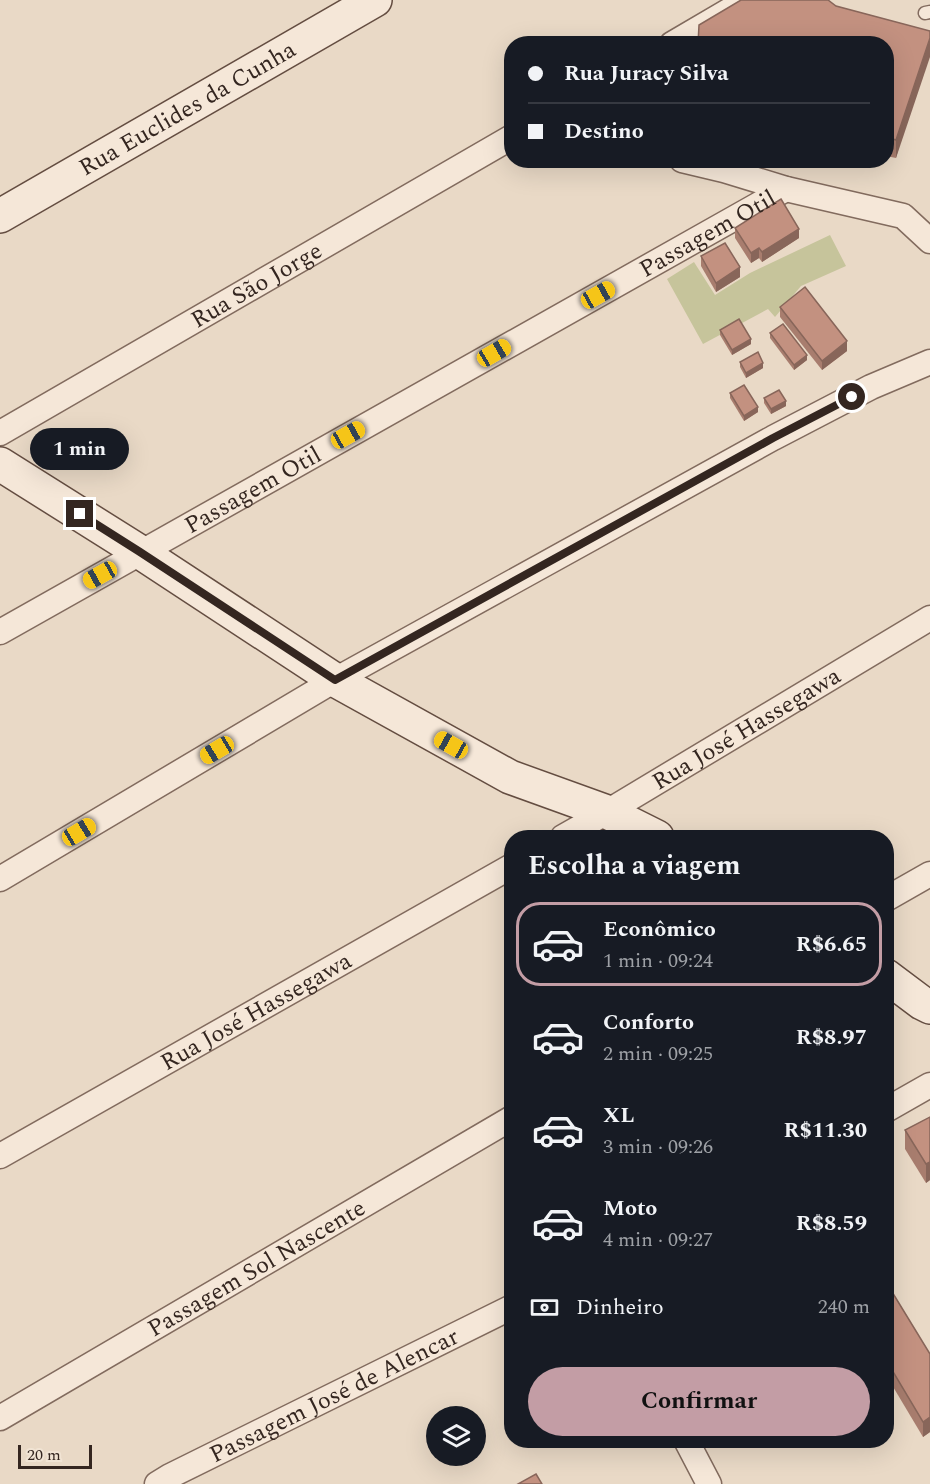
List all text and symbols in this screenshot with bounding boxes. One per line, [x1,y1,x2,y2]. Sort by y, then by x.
street label: Rua Euclides da Cunha [72,32,303,186]
text: Rua Juracy Silva [564,57,728,90]
text: Destino [564,115,644,148]
street label: Passagem Otil [633,181,783,287]
street label: Rua São Jorge [184,233,329,338]
car [578,278,618,312]
car [474,336,514,370]
route start [838,383,865,410]
car [328,418,368,452]
callout: 1 min [31,427,130,469]
text: 1 min [53,434,106,464]
street label: Passagem Otil [178,437,328,544]
route end [66,500,93,527]
car [80,558,120,592]
street label: Rua José Hassegawa [645,658,848,800]
car [431,728,471,762]
car [197,733,237,767]
car [59,815,99,849]
text: Escolha a viagem [528,845,741,887]
text: Econômico [603,913,716,946]
icon: car [531,917,585,971]
text: R$6.65 [796,928,867,961]
street label: Rua José Hassegawa [154,943,359,1081]
text: 1 min · 09:24 [603,946,713,976]
text: Conforto [603,1006,694,1039]
icon: car [531,1010,585,1064]
text: R$8.97 [796,1021,867,1054]
text: 2 min · 09:25 [603,1039,713,1069]
text: XL [603,1099,634,1132]
icon: car [531,1103,585,1157]
text: R$11.30 [783,1114,867,1147]
text: 3 min · 09:26 [603,1132,713,1162]
street label: Passagem Sol Nascente [141,1191,373,1347]
text: Moto [603,1192,657,1225]
icon: car [531,1196,585,1250]
text: R$8.59 [796,1207,867,1240]
text: 4 min · 09:27 [603,1225,713,1255]
icon: cash [528,1291,561,1324]
text: Dinheiro [576,1291,664,1324]
text: 240 m [818,1292,870,1322]
street label: Passagem José de Alencar [203,1319,465,1473]
button: Confirmar [528,1367,870,1436]
map controls [426,1406,486,1466]
button: layers [426,1406,486,1466]
scale bar [18,1442,92,1470]
text: 20 m [27,1443,61,1467]

